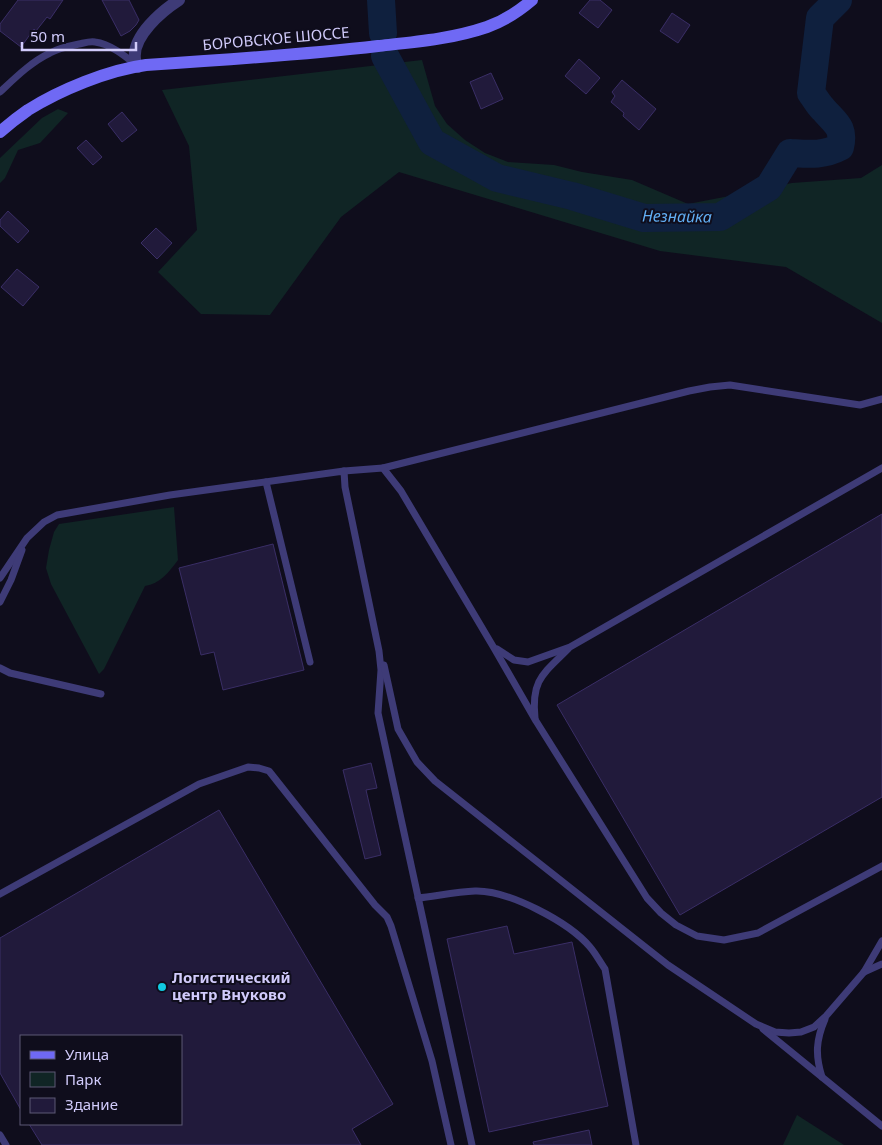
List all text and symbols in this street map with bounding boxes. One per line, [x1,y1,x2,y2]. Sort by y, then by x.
scale bar [22,20,136,52]
street label: БОРОВСКОЕ ШОССЕ [202,22,350,54]
text: 50 m [30,26,65,46]
water label: Незнайка [642,204,712,228]
place label: Логистический центр Внуково [172,967,291,1004]
marker: Логистический центр Внуково [156,981,168,993]
legend [20,1035,182,1125]
text: Улица [65,1044,109,1064]
text: Парк [65,1069,101,1089]
text: Здание [65,1094,118,1114]

